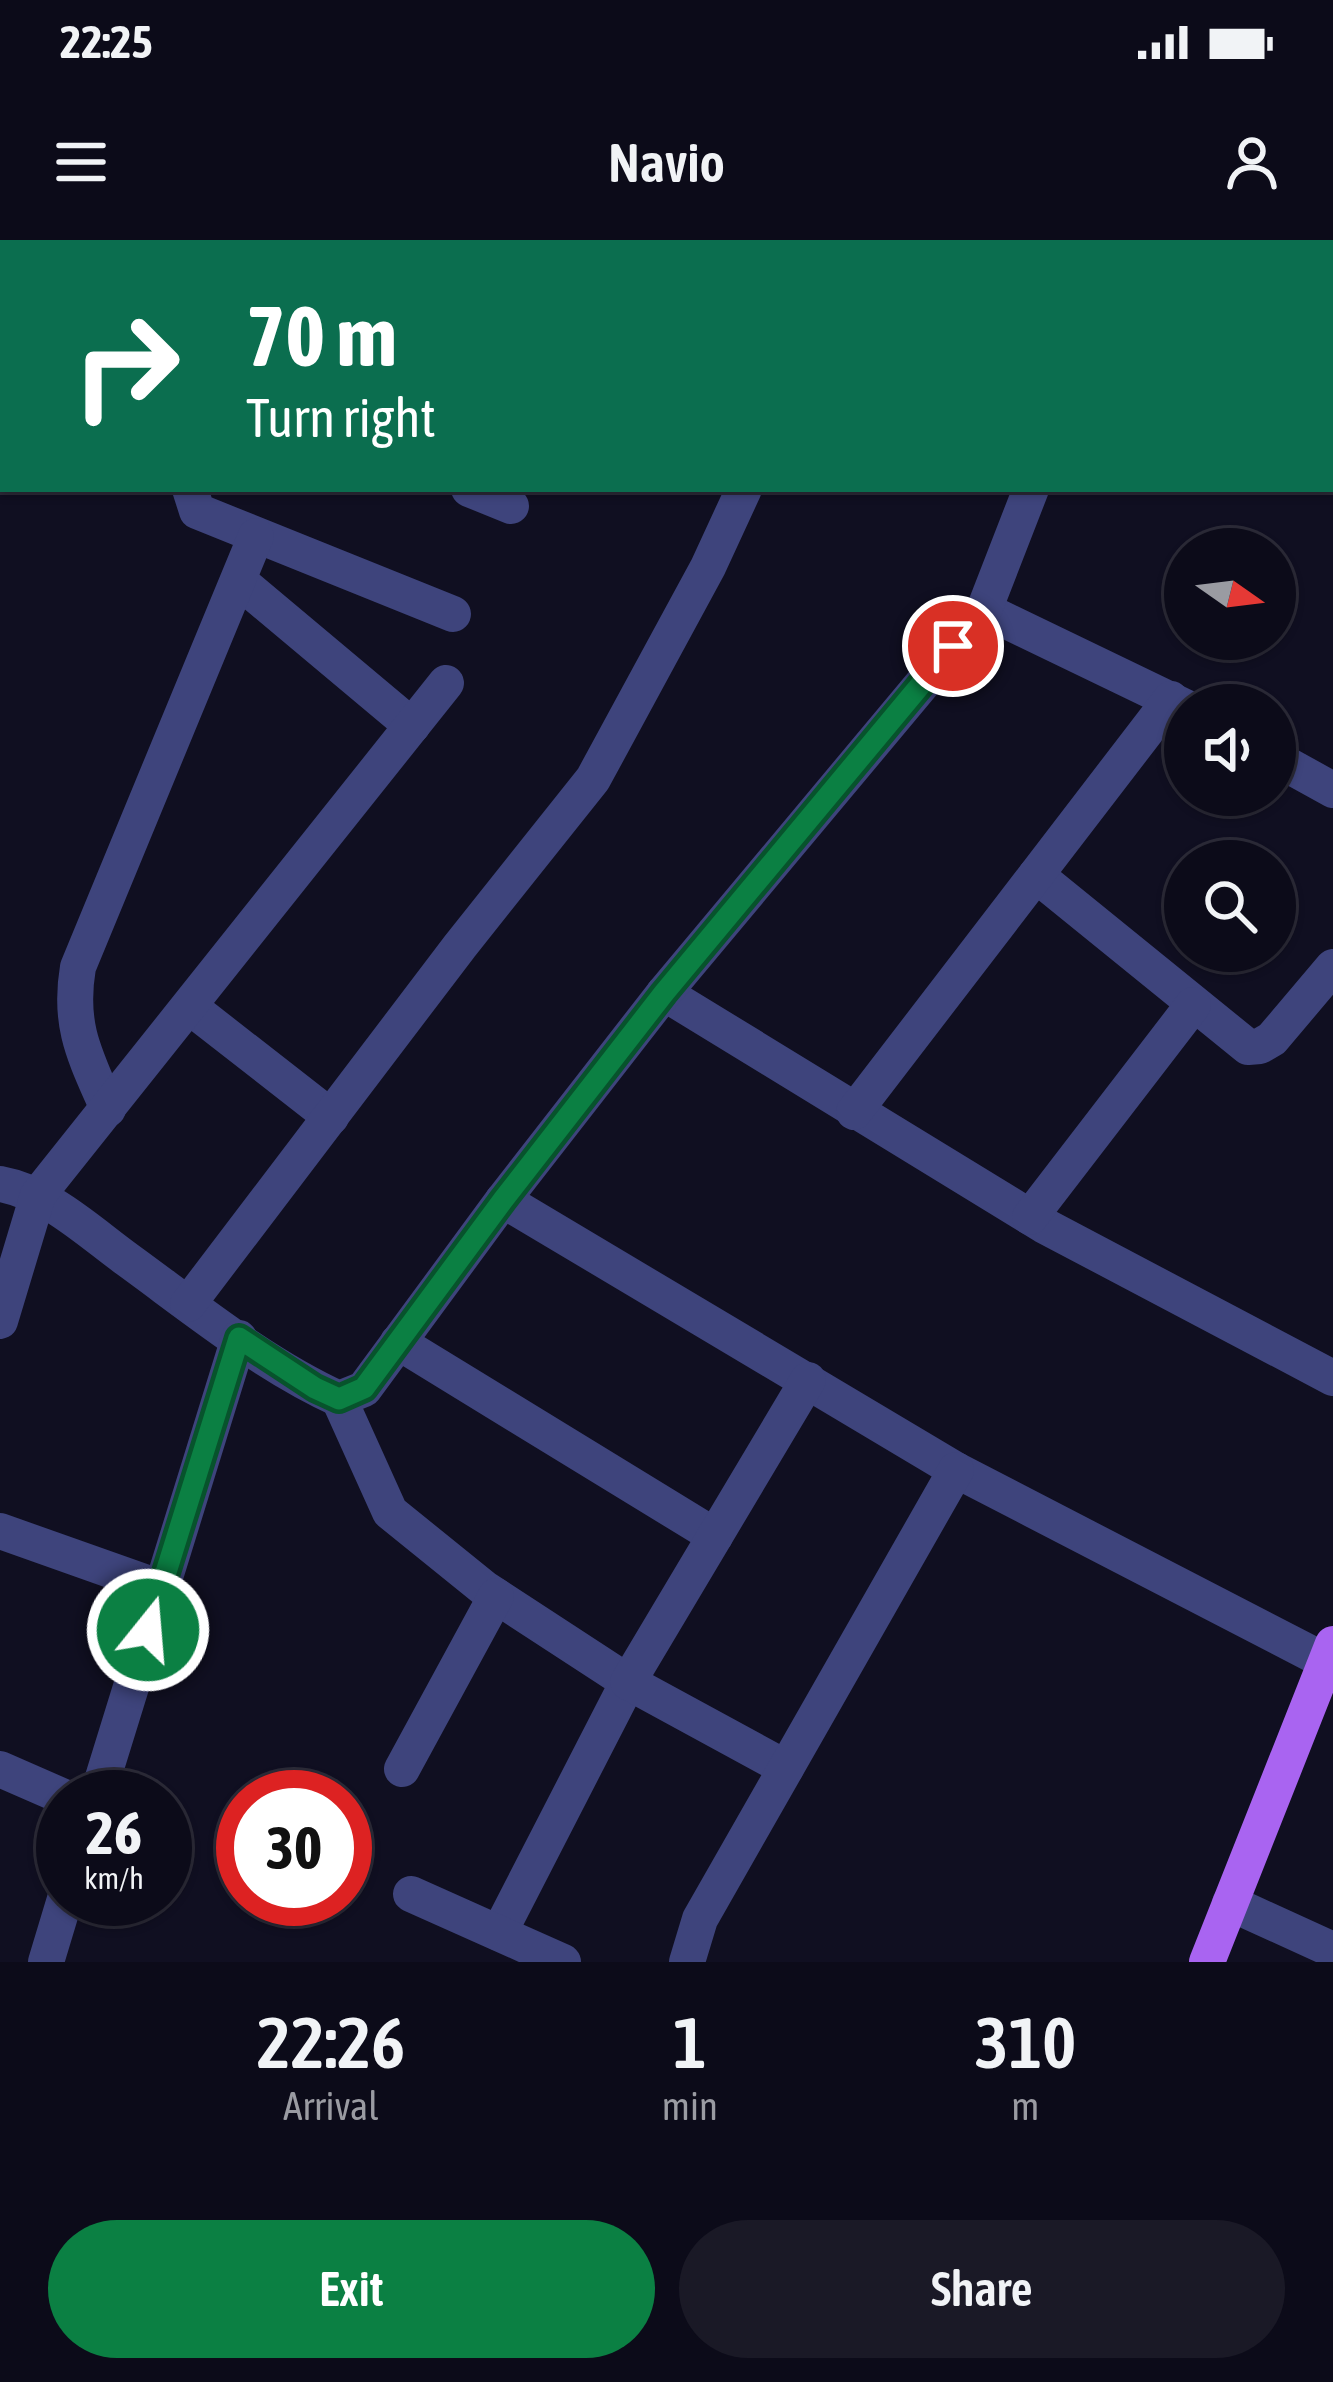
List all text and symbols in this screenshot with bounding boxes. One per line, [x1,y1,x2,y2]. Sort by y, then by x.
text: 22:25 [60,16,153,68]
icon: menu [48,129,114,195]
icon: person [1219,129,1285,195]
text: Navio [608,132,725,193]
icon: right [48,288,204,444]
text: 70 m [246,288,397,384]
text: Turn right [246,387,436,448]
north arrow [1164,528,1296,660]
map controls [1164,528,1296,972]
pin [902,595,1004,697]
icon: arrive [920,613,986,679]
button: sound [1164,684,1296,816]
button: search [1164,840,1296,972]
position arrow [85,1567,211,1693]
speed limit sign: 30 [216,1770,372,1926]
text: 26 [86,1798,142,1867]
text: km/h [84,1861,144,1895]
text: 22:26 [257,2001,405,2083]
text: 1 [673,2001,707,2083]
text: 310 [975,2001,1076,2083]
text: Arrival [283,2084,379,2128]
text: min [662,2084,718,2128]
text: m [1011,2084,1039,2128]
button: Exit [48,2220,655,2358]
button: Share [679,2220,1285,2358]

